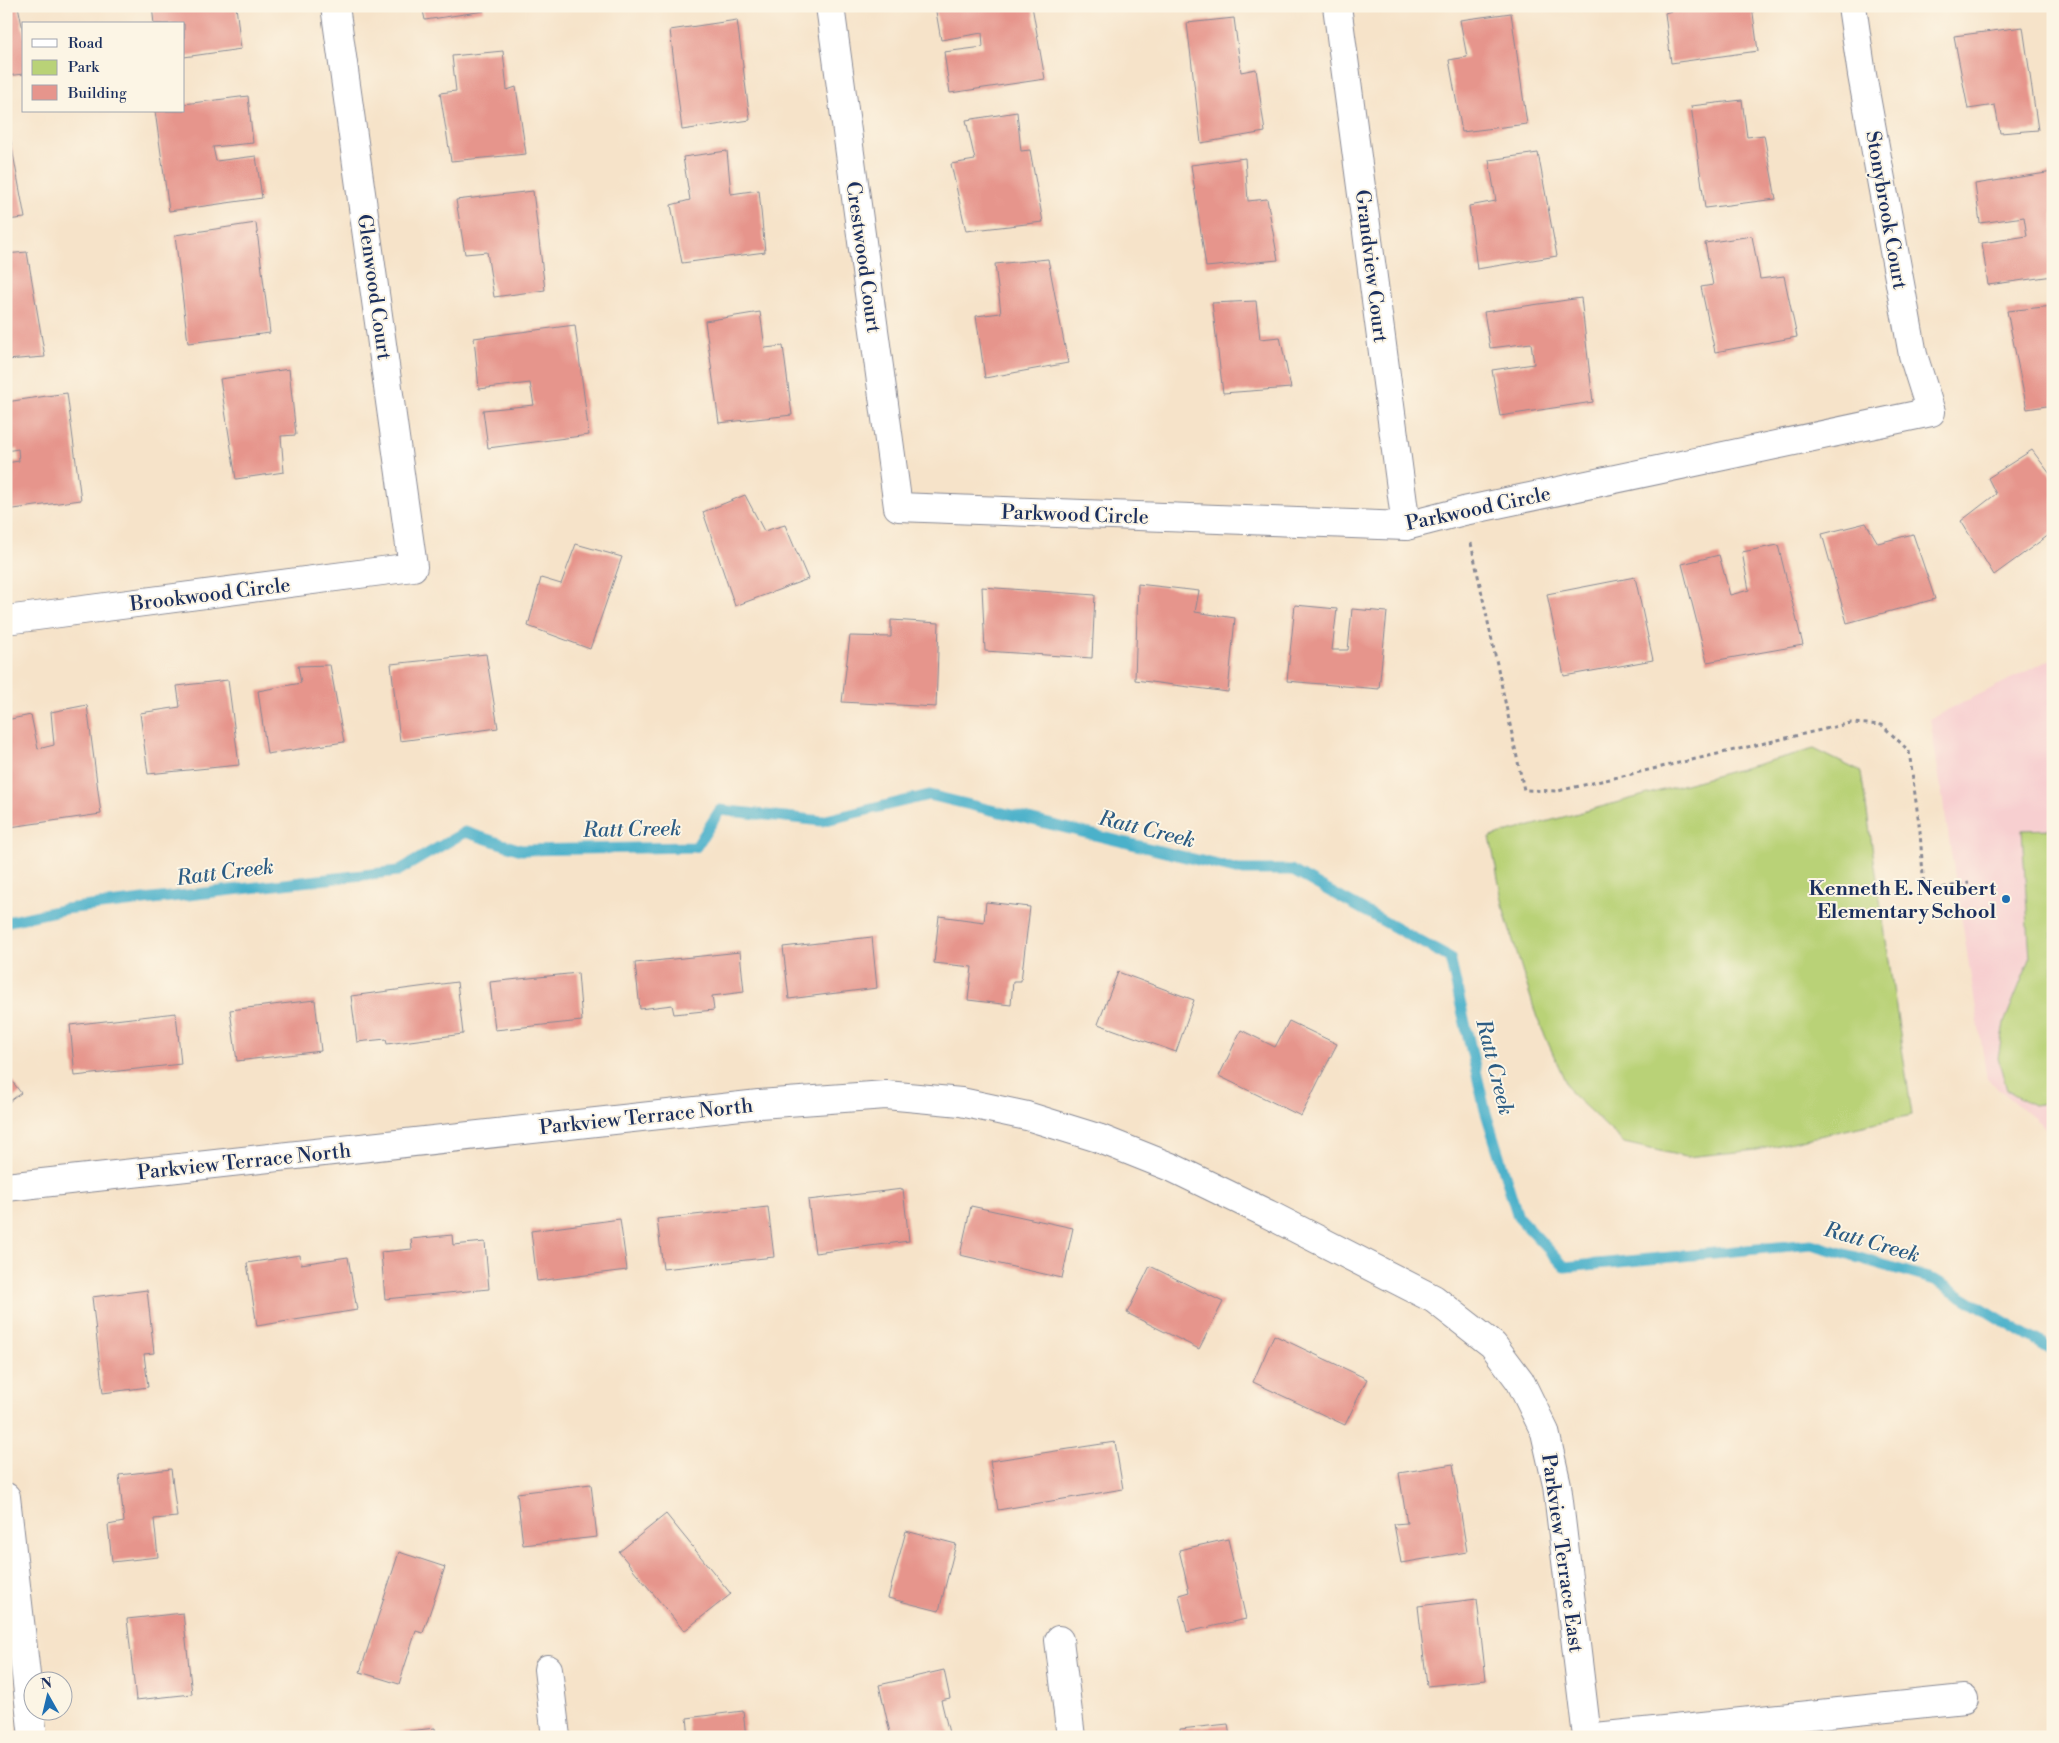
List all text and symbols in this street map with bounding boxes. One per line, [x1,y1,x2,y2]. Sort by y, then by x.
legend [22,22,185,112]
text: Road [68,34,103,53]
text: Park [68,58,100,77]
text: Building [67,84,127,103]
street label: Stonybrook Court [1859,129,1912,291]
street label: Crestwood Court [840,180,886,334]
street label: Grandview Court [1349,188,1392,344]
street label: Glenwood Court [351,213,396,362]
street label: Parkwood Circle [1403,482,1553,537]
street label: Parkwood Circle [1001,500,1149,531]
street label: Brookwood Circle [127,573,292,618]
water label: Ratt Creek [1095,805,1197,854]
water label: Ratt Creek [582,816,681,844]
water label: Ratt Creek [174,854,275,892]
place label: Kenneth E. Neubert Elementary School [1809,877,1997,925]
marker: Kenneth E. Neubert Elementary School [2000,893,2012,905]
water label: Ratt Creek [1469,1016,1519,1118]
street label: Parkview Terrace North [538,1094,754,1141]
street label: Parkview Terrace North [136,1139,352,1186]
water label: Ratt Creek [1820,1217,1922,1269]
street label: Parkview Terrace East [1535,1452,1588,1654]
north arrow [22,1670,72,1720]
text: N [40,1674,53,1694]

